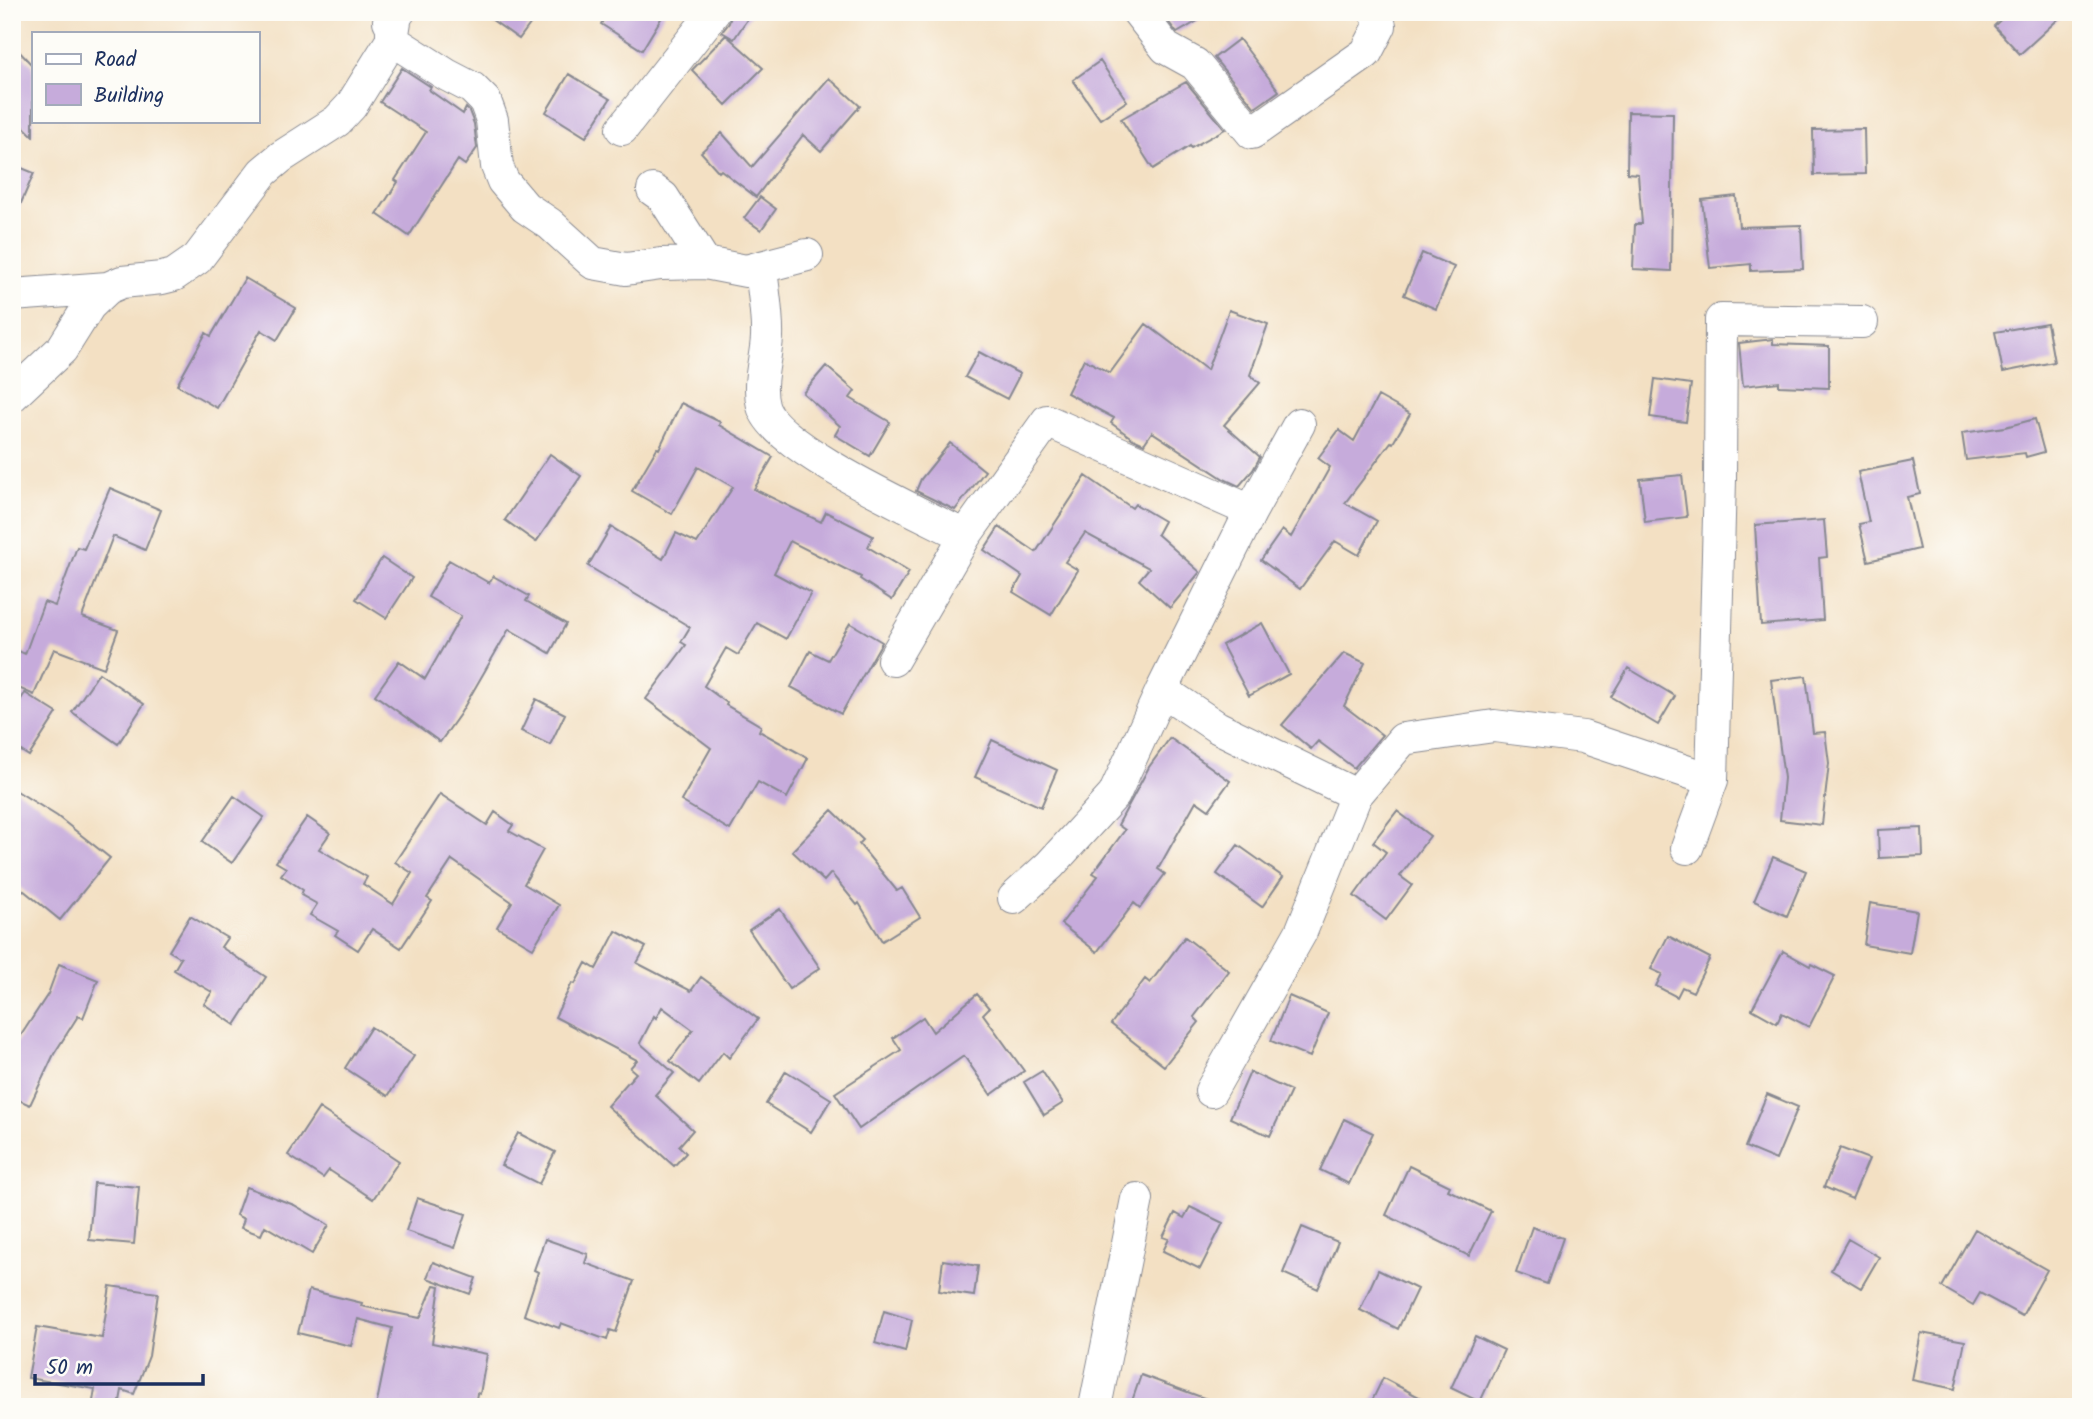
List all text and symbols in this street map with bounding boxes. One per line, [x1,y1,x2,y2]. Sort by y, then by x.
legend [32,32,259,122]
text: Road [94,44,137,77]
text: Building [94,80,164,113]
scale bar [35,1342,203,1386]
text: 50 m [46,1352,93,1385]

